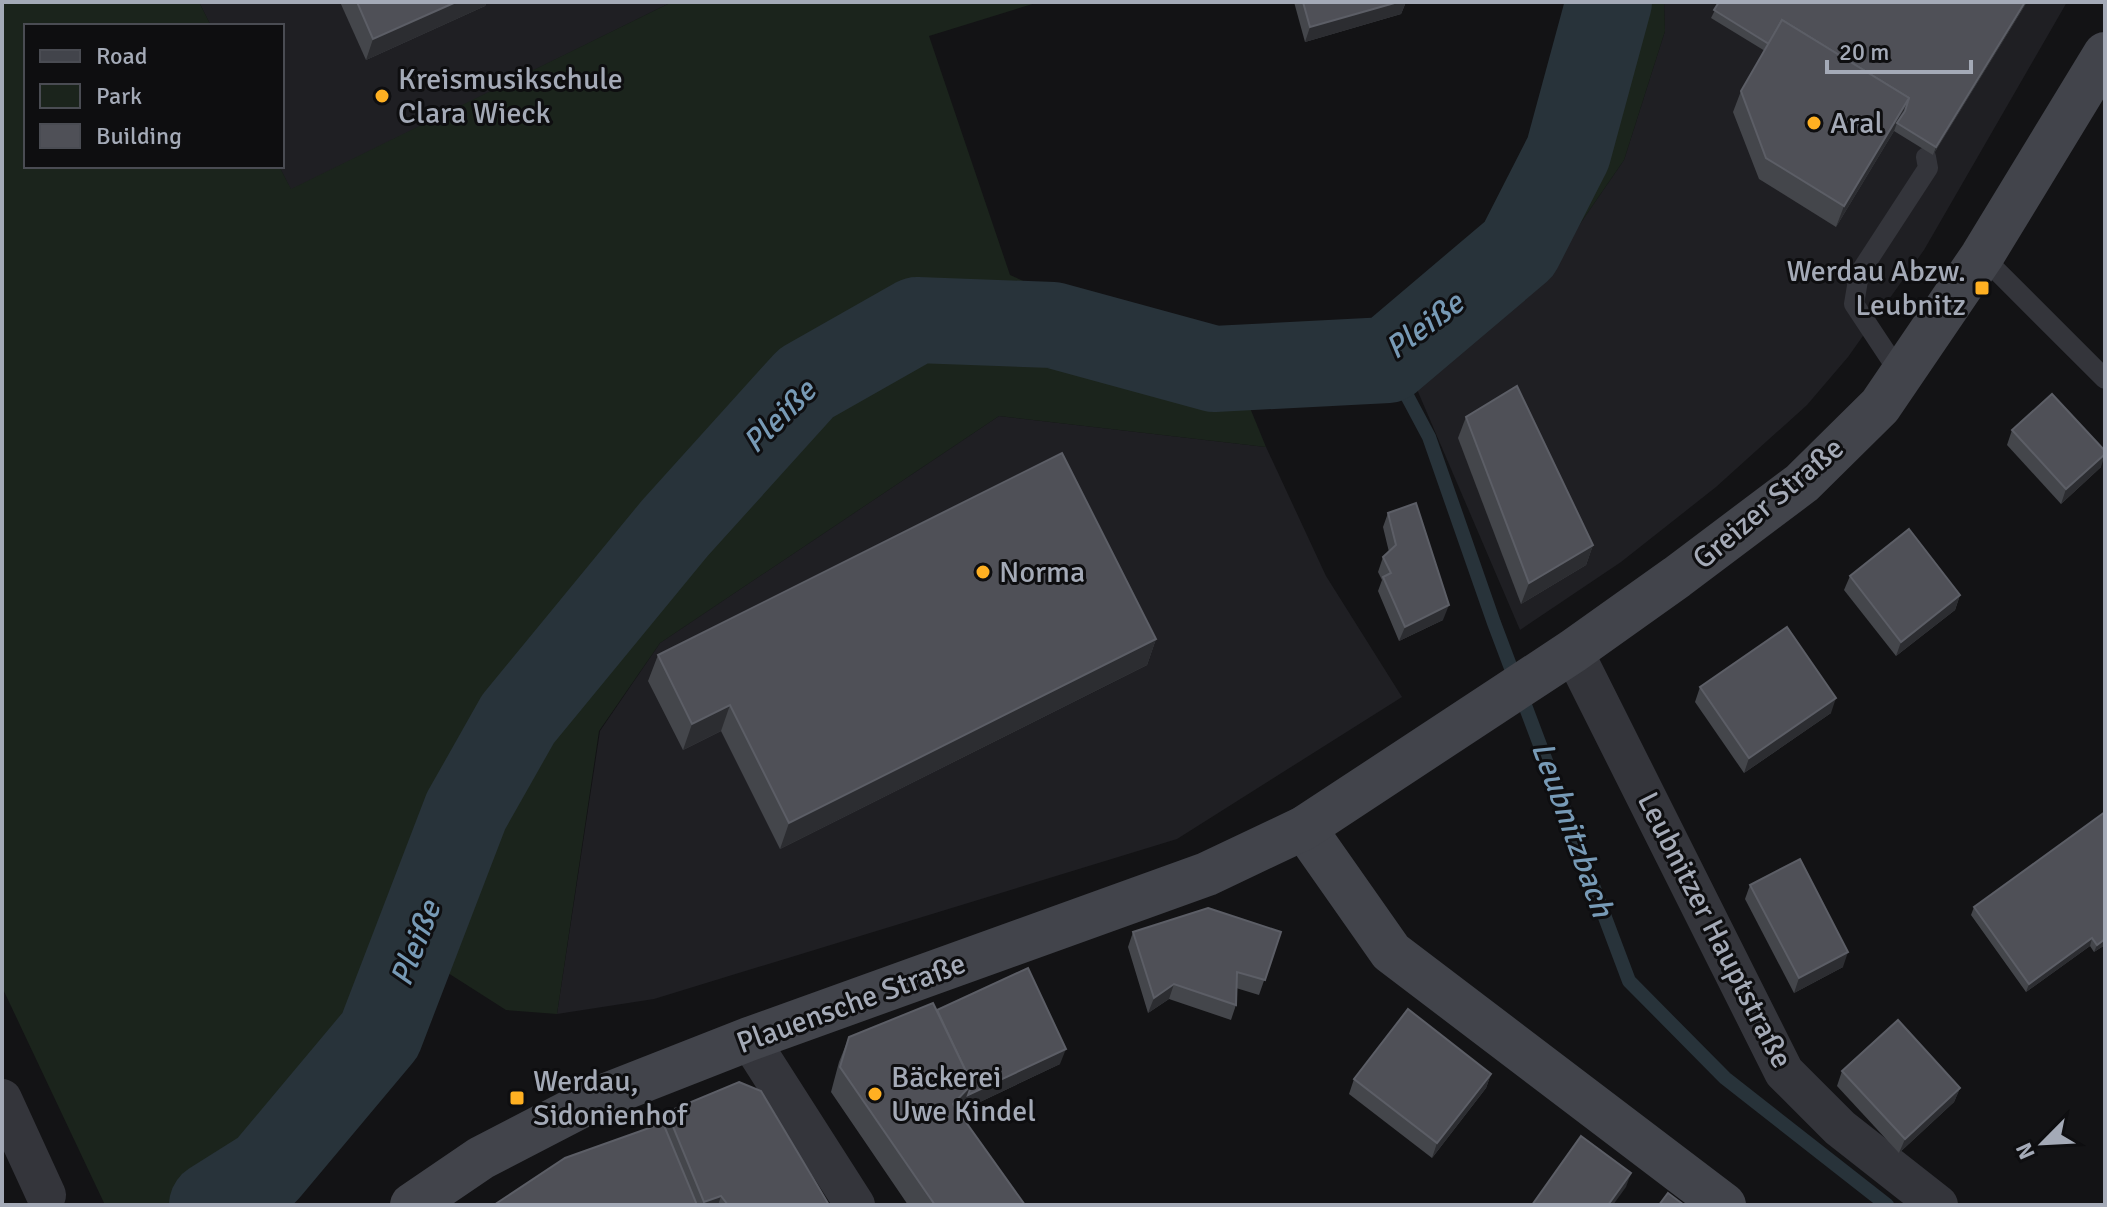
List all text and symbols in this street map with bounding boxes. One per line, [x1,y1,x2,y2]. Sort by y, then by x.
legend [24,24,284,168]
scale bar [1827,24,1971,74]
text: 20 m [1839,37,1889,67]
text: Road [96,41,147,71]
place label: Kreismusikschule Clara Wieck [398,61,623,132]
text: Park [96,81,142,111]
marker: Kreismusikschule Clara Wieck [373,87,391,105]
place label: Aral [1830,105,1883,142]
marker: Aral [1805,114,1823,132]
text: Building [96,121,182,151]
place label: Werdau Abzw. Leubnitz [1786,253,1966,324]
marker: Werdau Abzw. Leubnitz [1973,279,1991,297]
water label: Pleiße [1377,282,1473,367]
water label: Pleiße [735,370,826,461]
street label: Greizer Straße [1685,430,1851,577]
place label: Norma [999,554,1085,591]
marker: Norma [974,563,992,581]
water label: Leubnitzbach [1523,736,1623,924]
street label: Leubnitzer Hauptstraße [1629,786,1800,1074]
water label: Pleiße [382,893,450,991]
street label: Plauensche Straße [732,945,971,1062]
place label: Bäckerei Uwe Kindel [891,1059,1036,1130]
place label: Werdau, Sidonienhof [533,1063,689,1134]
marker: Bäckerei Uwe Kindel [866,1085,884,1103]
marker: Werdau, Sidonienhof [508,1089,526,1107]
north arrow [2003,1103,2083,1183]
text: N [2010,1138,2041,1163]

